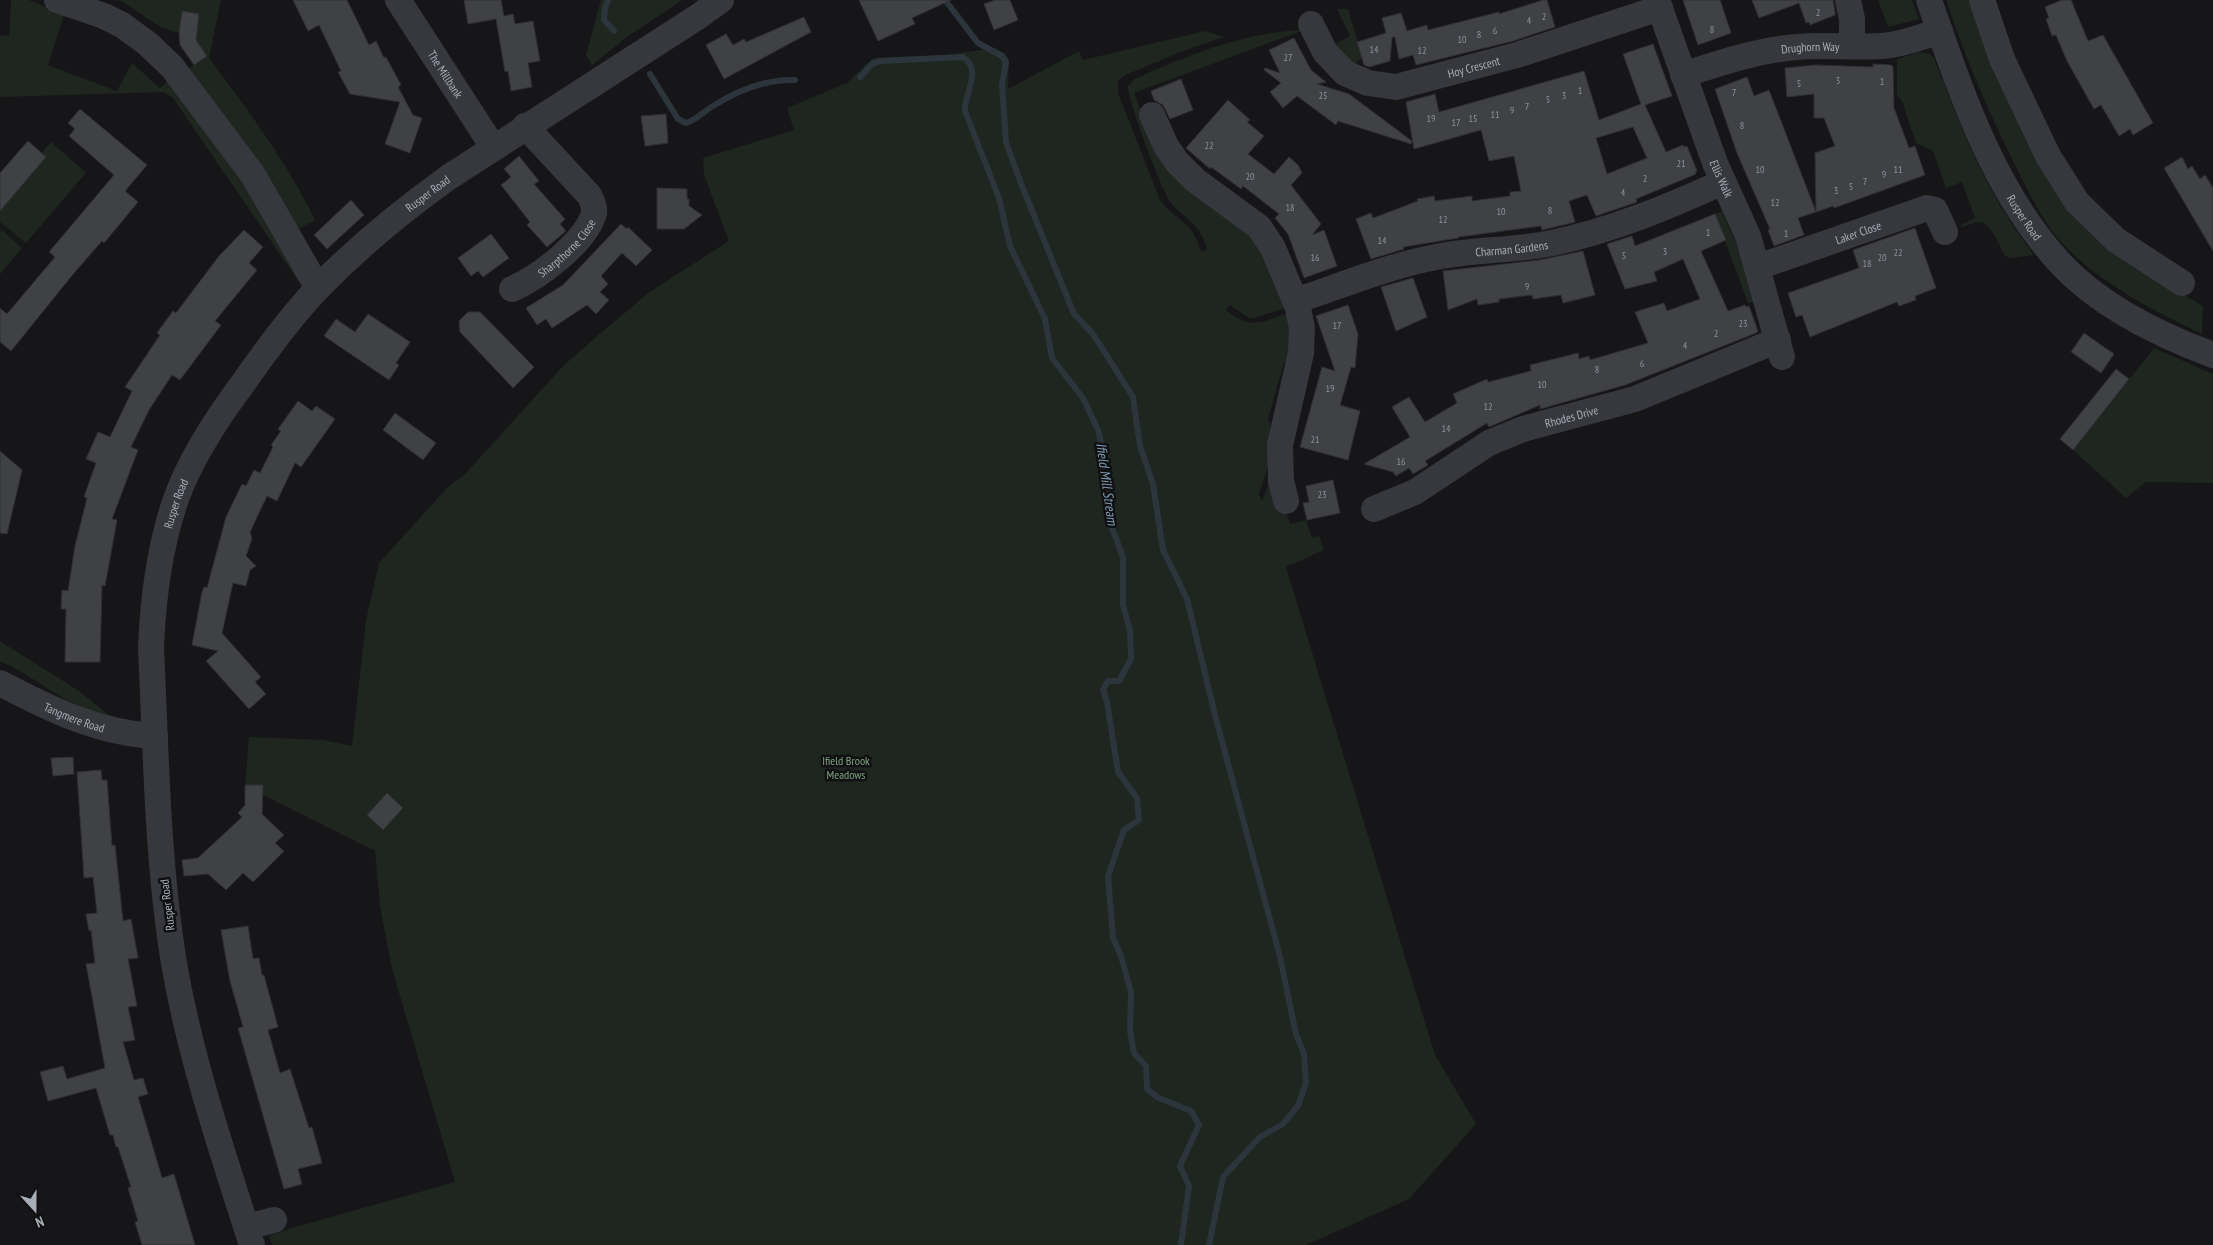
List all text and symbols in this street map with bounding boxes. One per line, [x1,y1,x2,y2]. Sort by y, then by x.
house number: 2 [1816,6,1820,19]
house number: 2 [1542,10,1546,23]
house number: 4 [1527,14,1532,27]
house number: 8 [1710,23,1714,36]
house number: 6 [1493,24,1498,37]
house number: 8 [1477,28,1481,41]
house number: 10 [1458,33,1467,46]
street label: Drughorn Way [1780,38,1840,56]
house number: 14 [1370,43,1379,56]
house number: 12 [1418,44,1427,57]
street label: The Millbank [425,47,467,101]
house number: 27 [1284,51,1293,64]
street label: Hoy Crescent [1446,52,1502,81]
house number: 3 [1836,74,1840,87]
house number: 1 [1880,75,1884,88]
house number: 5 [1797,77,1801,90]
house number: 1 [1578,84,1582,97]
house number: 7 [1732,86,1736,99]
house number: 25 [1319,89,1328,102]
house number: 3 [1562,89,1566,102]
house number: 5 [1546,93,1550,106]
house number: 7 [1525,100,1529,113]
house number: 9 [1510,104,1514,117]
house number: 11 [1491,108,1500,121]
house number: 19 [1427,112,1436,125]
house number: 15 [1469,112,1478,125]
house number: 17 [1452,116,1461,129]
house number: 8 [1740,119,1744,132]
house number: 22 [1205,139,1214,152]
house number: 21 [1677,157,1686,170]
street label: Ellis Walk [1707,158,1737,200]
house number: 10 [1756,163,1765,176]
house number: 11 [1894,163,1903,176]
house number: 9 [1882,168,1886,181]
house number: 20 [1246,170,1255,183]
street label: Rusper Road [402,172,452,215]
house number: 2 [1643,172,1647,185]
house number: 7 [1863,175,1867,188]
house number: 5 [1849,180,1853,193]
house number: 3 [1834,184,1838,197]
house number: 4 [1621,186,1626,199]
street label: Rusper Road [2004,192,2045,243]
house number: 12 [1771,196,1780,209]
house number: 18 [1286,201,1295,214]
house number: 8 [1548,204,1552,217]
house number: 10 [1497,205,1506,218]
house number: 12 [1439,213,1448,226]
street label: Sharpthorne Close [534,216,598,280]
street label: Laker Close [1833,217,1883,247]
house number: 1 [1706,226,1710,239]
house number: 1 [1784,227,1788,240]
house number: 14 [1378,234,1387,247]
street label: Charman Gardens [1475,236,1549,259]
house number: 3 [1663,245,1667,258]
house number: 22 [1894,246,1903,259]
house number: 5 [1622,249,1626,262]
house number: 16 [1311,251,1320,264]
house number: 20 [1878,251,1887,264]
house number: 18 [1863,257,1872,270]
house number: 9 [1525,280,1529,293]
house number: 23 [1739,317,1748,330]
house number: 17 [1333,319,1342,332]
house number: 2 [1714,327,1718,340]
house number: 4 [1683,339,1688,352]
house number: 6 [1640,357,1645,370]
house number: 8 [1595,363,1599,376]
house number: 10 [1538,378,1547,391]
house number: 19 [1326,382,1335,395]
house number: 12 [1484,400,1493,413]
street label: Rhodes Drive [1543,402,1600,430]
house number: 14 [1442,422,1451,435]
house number: 21 [1311,433,1320,446]
water label: Ifield Mill Stream [1092,442,1122,527]
house number: 16 [1397,455,1406,468]
street label: Rusper Road [160,476,191,530]
house number: 23 [1318,488,1327,501]
street label: Tangmere Road [42,699,106,735]
park label: Ifield Brook Meadows [822,753,870,782]
street label: Rusper Road [156,879,178,931]
north arrow [10,1185,60,1235]
text: N [33,1212,46,1232]

